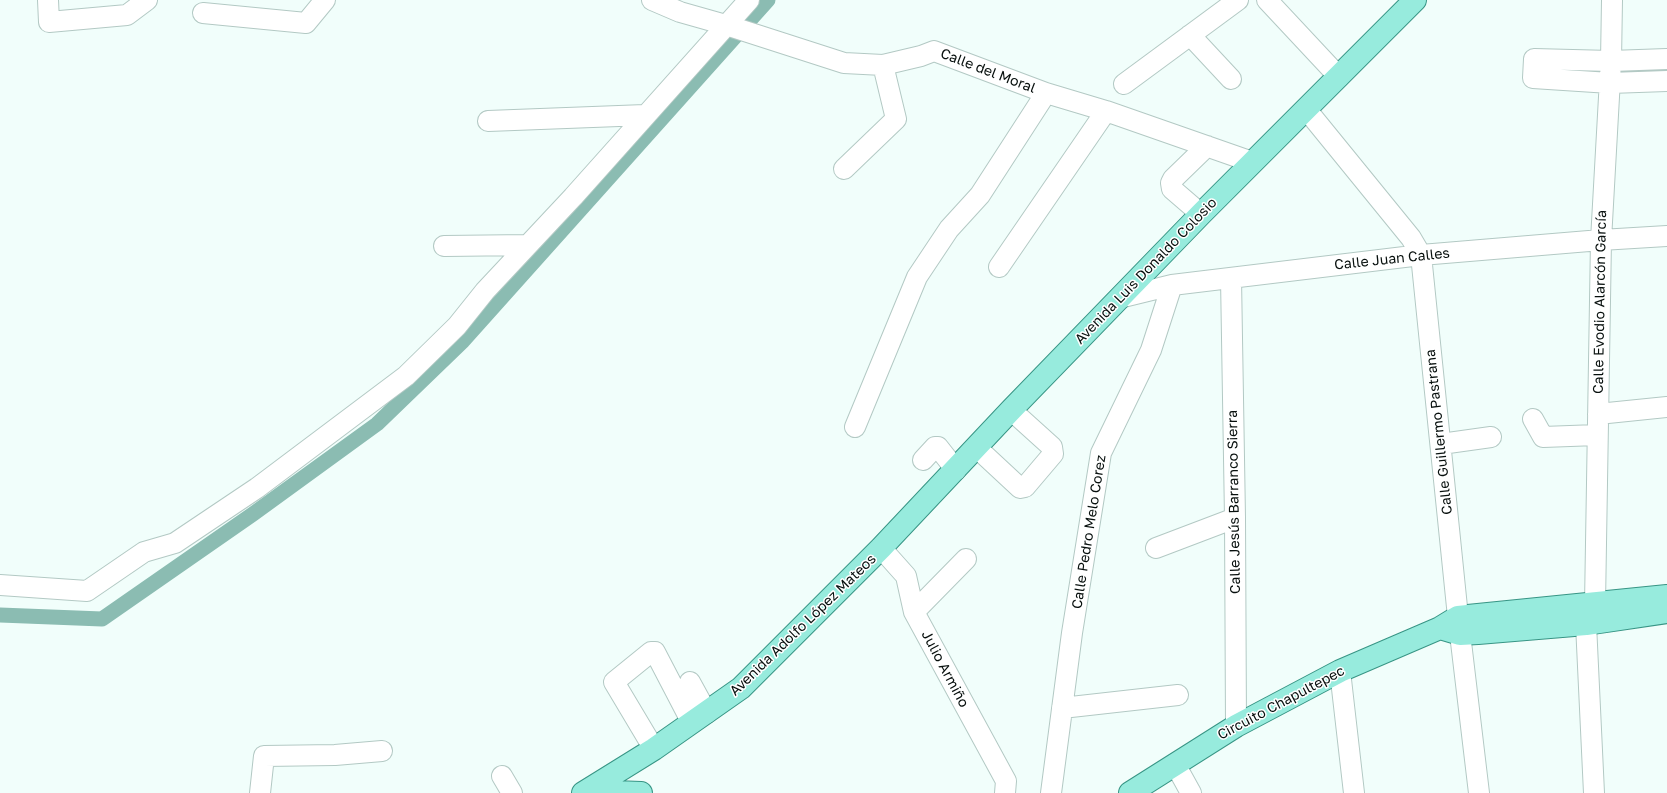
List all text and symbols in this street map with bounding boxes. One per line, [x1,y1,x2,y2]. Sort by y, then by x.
street label: Calle del Moral [938,45,1038,97]
street label: Avenida Luis Donaldo Colosio [1071,194,1221,348]
street label: Calle Evodio Alarcón García [1590,210,1610,394]
street label: Calle Juan Calles [1333,245,1451,273]
street label: Calle Guillermo Pastrana [1422,348,1456,516]
street label: Calle Jesús Barranco Sierra [1224,410,1244,594]
street label: Calle Pedro Melo Corez [1069,454,1109,610]
street label: Avenida Adolfo López Mateos [726,551,880,699]
street label: Julio Armiño [918,628,972,710]
street label: Circuito Chapultepec [1215,662,1347,744]

